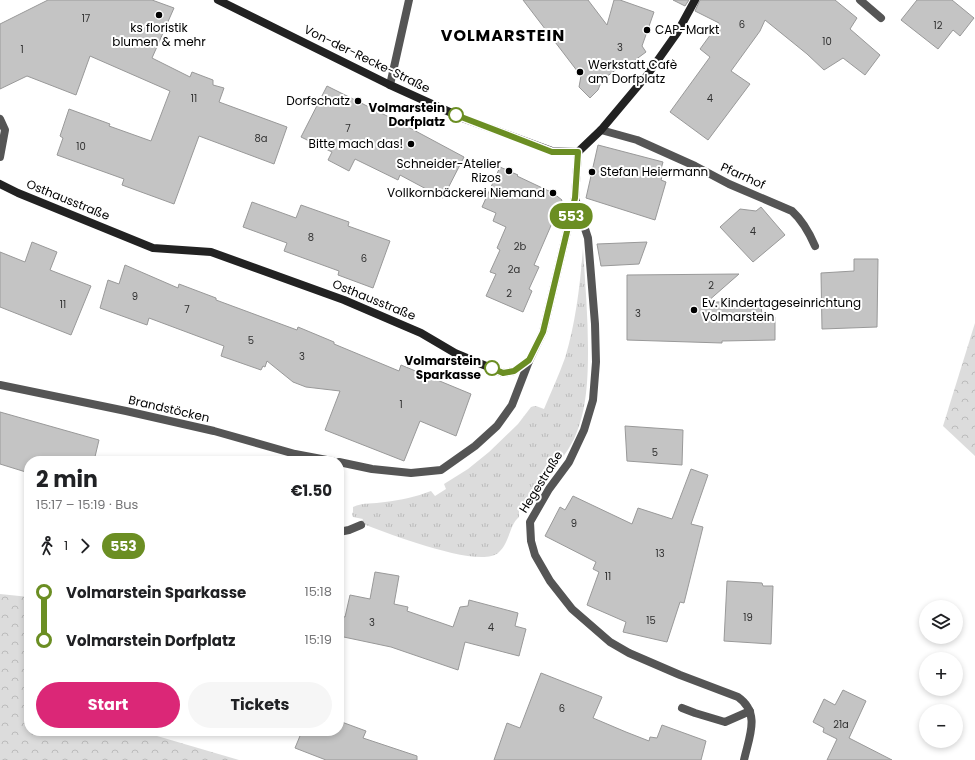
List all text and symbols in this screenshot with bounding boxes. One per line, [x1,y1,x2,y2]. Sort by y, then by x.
marker: ks floristik blumen & mehr [154,10,164,20]
house number: 17 [82,11,91,26]
house number: 6 [739,17,745,32]
house number: 12 [934,18,943,33]
place label: ks floristik blumen & mehr [112,19,206,50]
street label: Von-der-Recke-Straße [301,21,433,97]
place label: CAP-Markt [655,21,719,38]
district label: VOLMARSTEIN [441,24,565,47]
marker: CAP-Markt [642,25,652,35]
house number: 10 [822,34,832,49]
house number: 3 [617,40,623,55]
house number: 1 [20,42,24,57]
place label: Werkstatt Cafè am Dorfplatz [588,56,677,87]
marker: Werkstatt Cafè am Dorfplatz [575,67,585,77]
house number: 11 [191,91,197,106]
house number: 4 [707,91,713,106]
place label: Dorfschatz [286,92,350,109]
marker: Dorfschatz [353,96,363,106]
place label: Volmarstein Dorfplatz [368,99,445,130]
marker: Volmarstein Dorfplatz [448,107,464,123]
house number: 7 [345,121,351,136]
house number: 8a [254,131,268,146]
place label: Bitte mach das! [309,135,403,152]
house number: 10 [76,139,86,154]
marker: Bitte mach das! [406,139,416,149]
place label: Schneider-Atelier Rizos [397,155,502,186]
street label: Pfarrhof [718,158,768,193]
place label: Stefan Heiermann [600,163,708,180]
marker: Schneider-Atelier Rizos [504,166,514,176]
marker: Stefan Heiermann [587,167,597,177]
street label: Osthausstraße [24,175,112,224]
place label: Vollkornbäckerei Niemand [387,184,545,201]
marker: Vollkornbäckerei Niemand [548,188,558,198]
line badge: 553 [548,203,594,229]
text: 553 [558,206,584,226]
house number: 4 [750,224,756,239]
house number: 8 [308,230,314,245]
house number: 2b [514,239,526,254]
house number: 6 [361,251,367,266]
house number: 2a [508,262,520,277]
street label: Osthausstraße [330,275,418,324]
house number: 2 [708,278,714,293]
house number: 2 [506,286,512,301]
house number: 9 [132,289,138,304]
place label: Ev. Kindertageseinrichtung Volmarstein [702,294,861,325]
house number: 11 [60,297,66,312]
house number: 7 [184,302,190,317]
marker: Ev. Kindertageseinrichtung Volmarstein [689,305,699,315]
house number: 3 [635,306,641,321]
house number: 5 [248,333,254,348]
house number: 3 [299,349,305,364]
place label: Volmarstein Sparkasse [404,352,482,383]
marker: Volmarstein Sparkasse [484,360,500,376]
street label: Brandstöcken [127,391,211,426]
house number: 1 [399,397,403,412]
house number: 5 [652,445,658,460]
street label: Hegestraße [515,447,566,516]
text: 2 min [36,464,98,495]
text: €1.50 [291,480,332,501]
text: 15:17 – 15:19 · Bus [36,495,138,514]
house number: 9 [571,516,577,531]
icon: walk [36,535,58,557]
icon: forward [74,535,96,557]
text: 1 [64,536,68,555]
text: 553 [110,536,137,556]
house number: 13 [655,546,665,561]
house number: 11 [605,569,611,584]
text: Volmarstein Sparkasse [66,582,246,603]
text: 15:18 [305,582,332,601]
map controls [919,600,963,748]
button: layers [919,600,963,644]
house number: 19 [743,610,753,625]
house number: 15 [646,613,656,628]
house number: 3 [369,615,375,630]
house number: 4 [488,620,494,635]
text: Volmarstein Dorfplatz [66,630,235,651]
text: 15:19 [305,630,332,649]
button: + [919,652,963,696]
button: Start [36,682,180,728]
button: Tickets [188,682,332,728]
house number: 6 [559,701,565,716]
button: − [919,704,963,748]
house number: 21a [833,717,849,732]

